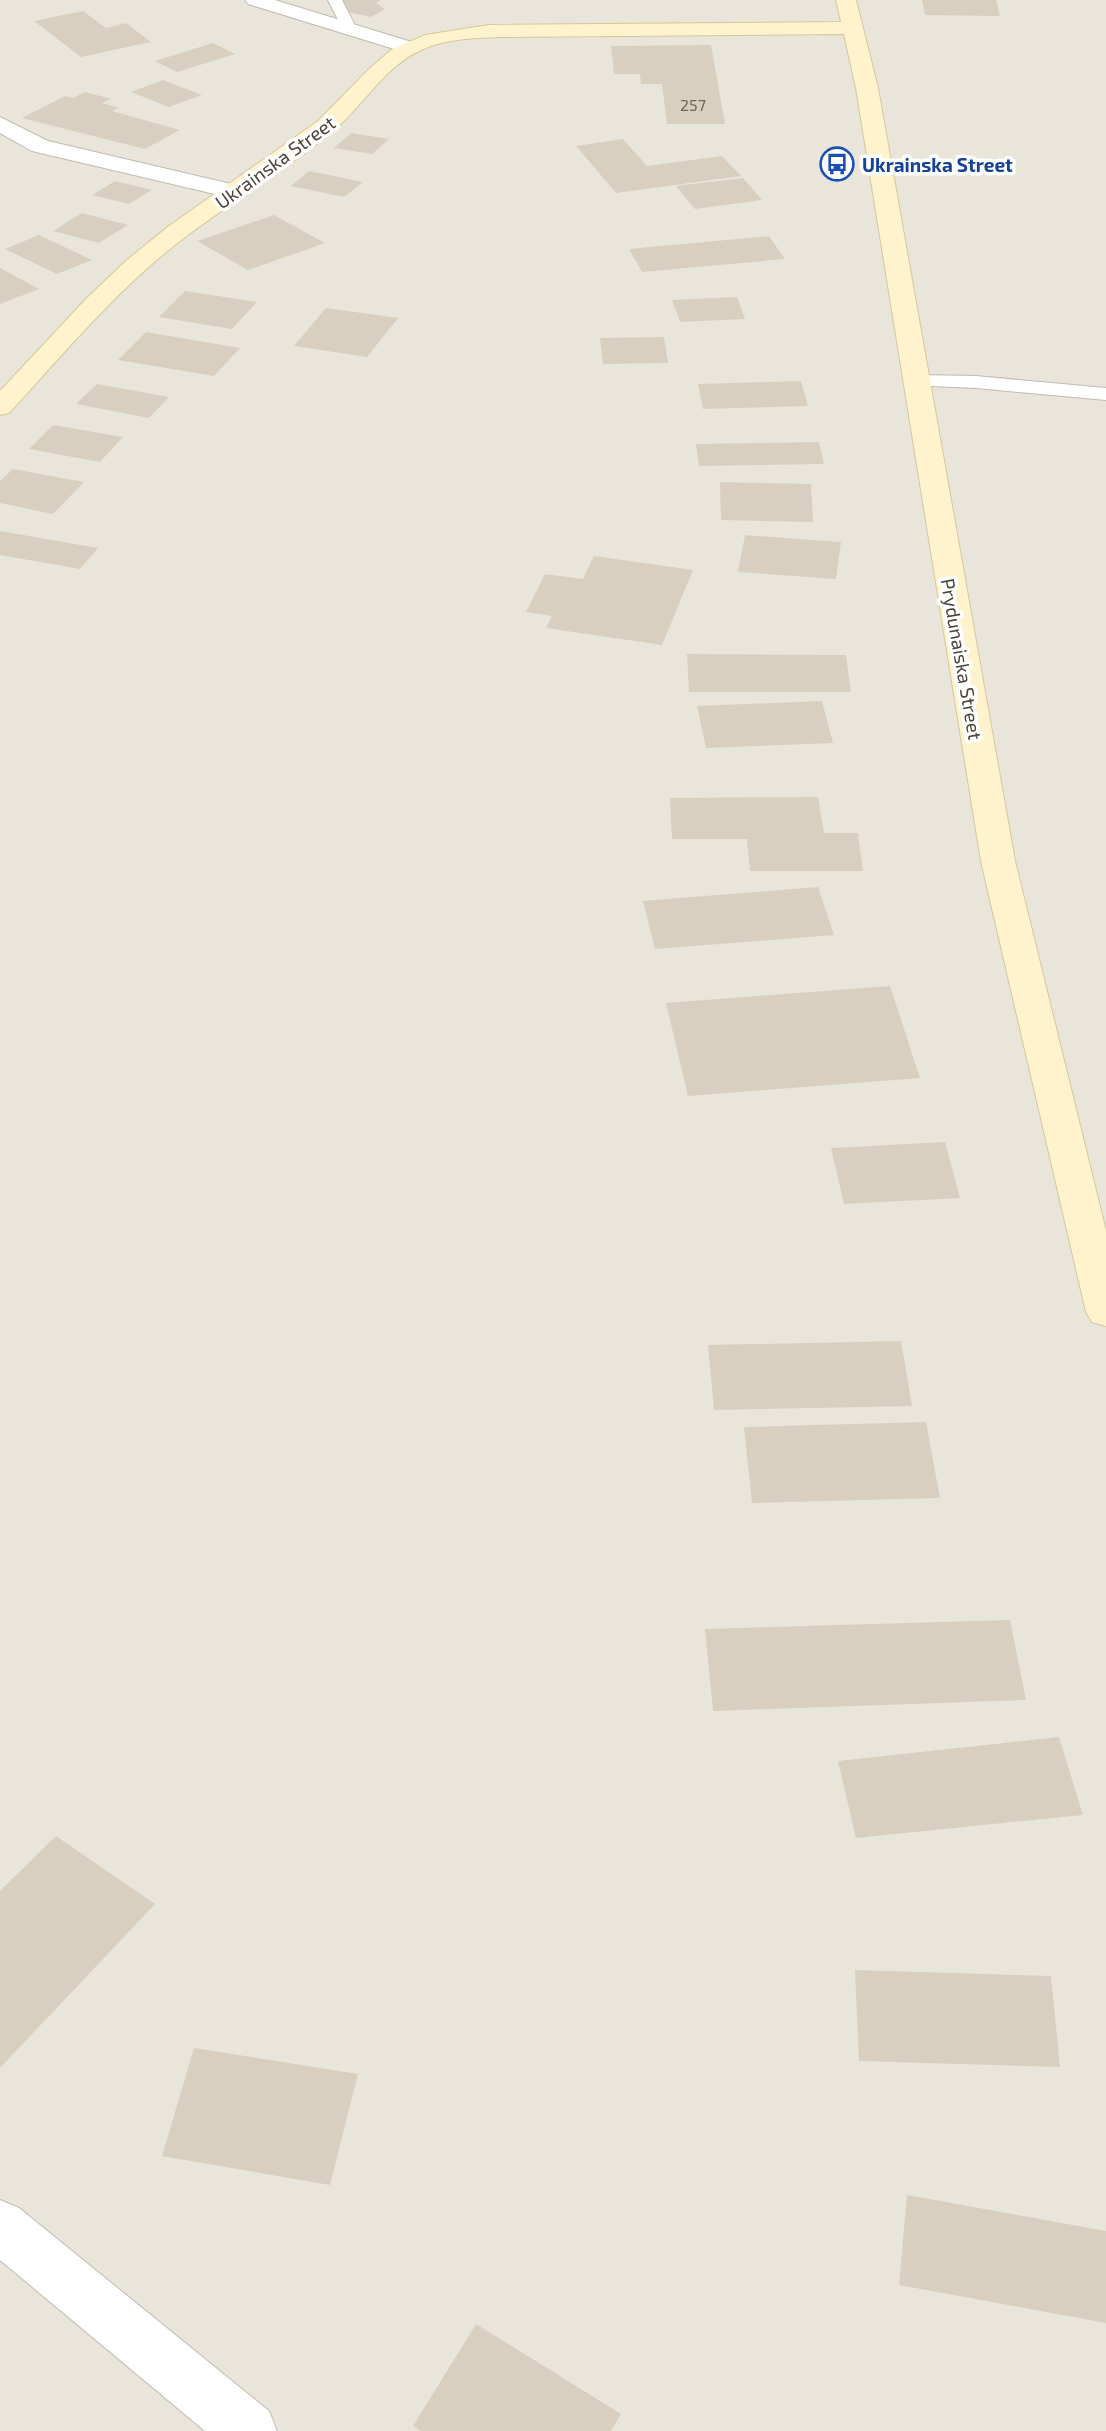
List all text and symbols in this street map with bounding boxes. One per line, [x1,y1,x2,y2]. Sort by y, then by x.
house number: 257 [680,95,706,114]
street label: Ukrainska Street [210,111,340,213]
bus stop icon: Ukrainska Street [818,145,856,183]
place label: Ukrainska Street [862,153,1013,176]
street label: Prydunaiska Street [936,577,988,741]

